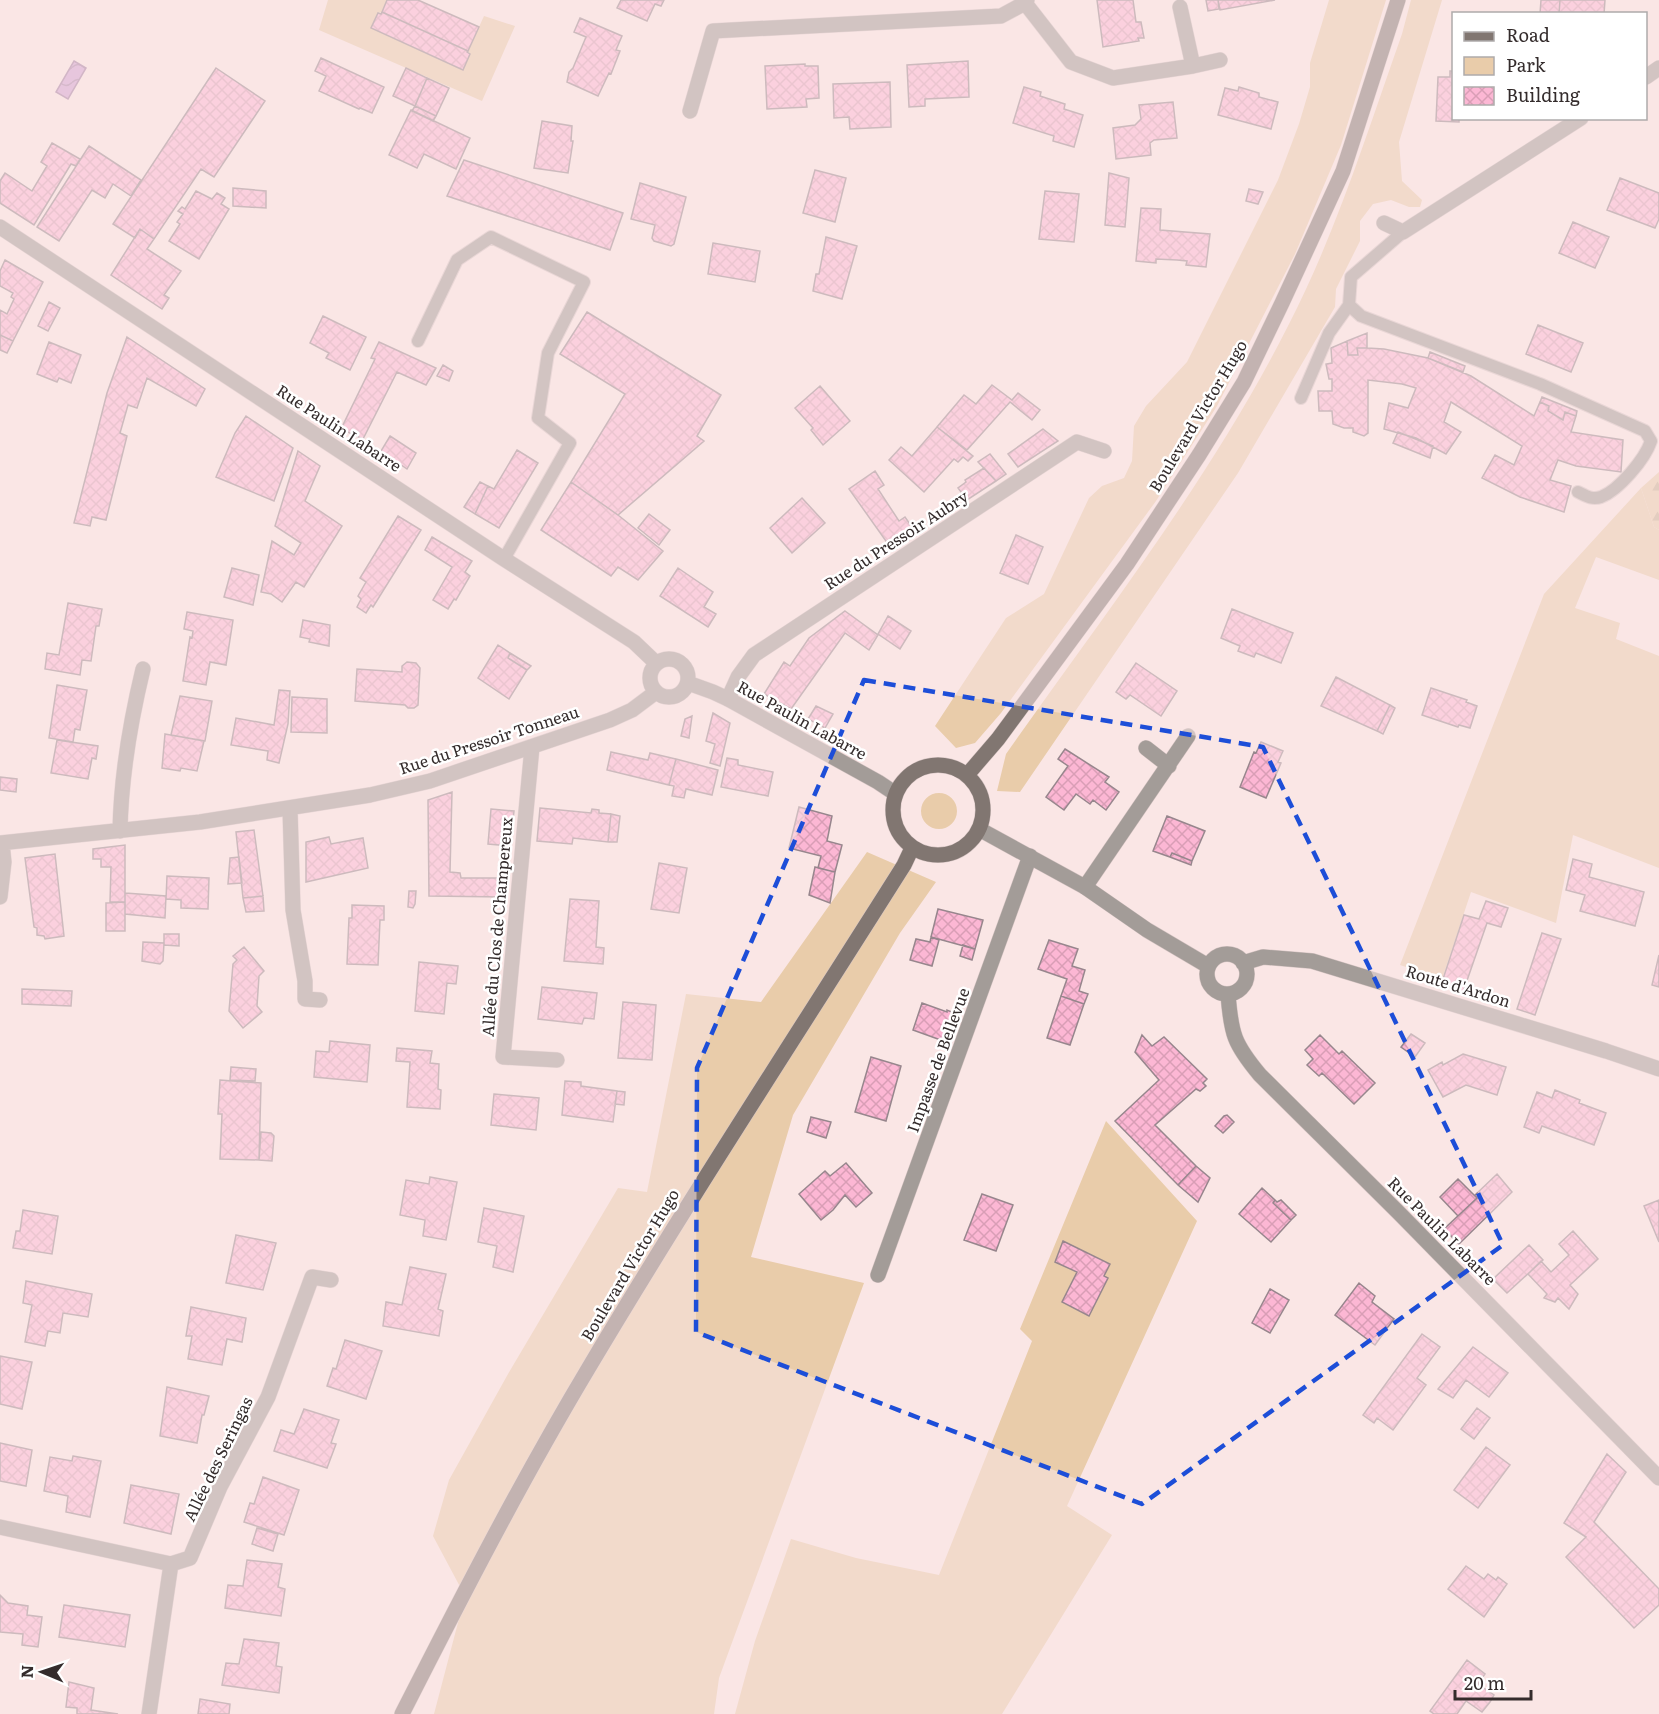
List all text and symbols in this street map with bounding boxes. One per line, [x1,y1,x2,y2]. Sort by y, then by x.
legend [1452,12,1647,120]
text: Road [1506,21,1550,48]
text: Park [1506,51,1547,78]
text: Building [1506,81,1581,108]
street label: Boulevard Victor Hugo [1142,335,1252,496]
street label: Rue Paulin Labarre [272,378,407,477]
street label: Rue du Pressoir Aubry [819,483,973,595]
street label: Rue Paulin Labarre [733,674,872,765]
street label: Rue du Pressoir Tonneau [396,699,582,780]
street label: Allée du Clos de Champereux [474,815,518,1038]
street label: Route d'Ardon [1403,958,1514,1012]
street label: Impasse de Bellevue [900,984,974,1135]
street label: Rue Paulin Labarre [1383,1171,1502,1290]
street label: Boulevard Victor Hugo [574,1184,684,1345]
street label: Allée des Seringas [177,1392,258,1525]
north arrow [12,1642,72,1702]
scale bar [1455,1663,1532,1701]
text: N [14,1664,38,1679]
text: 20 m [1464,1669,1505,1696]

